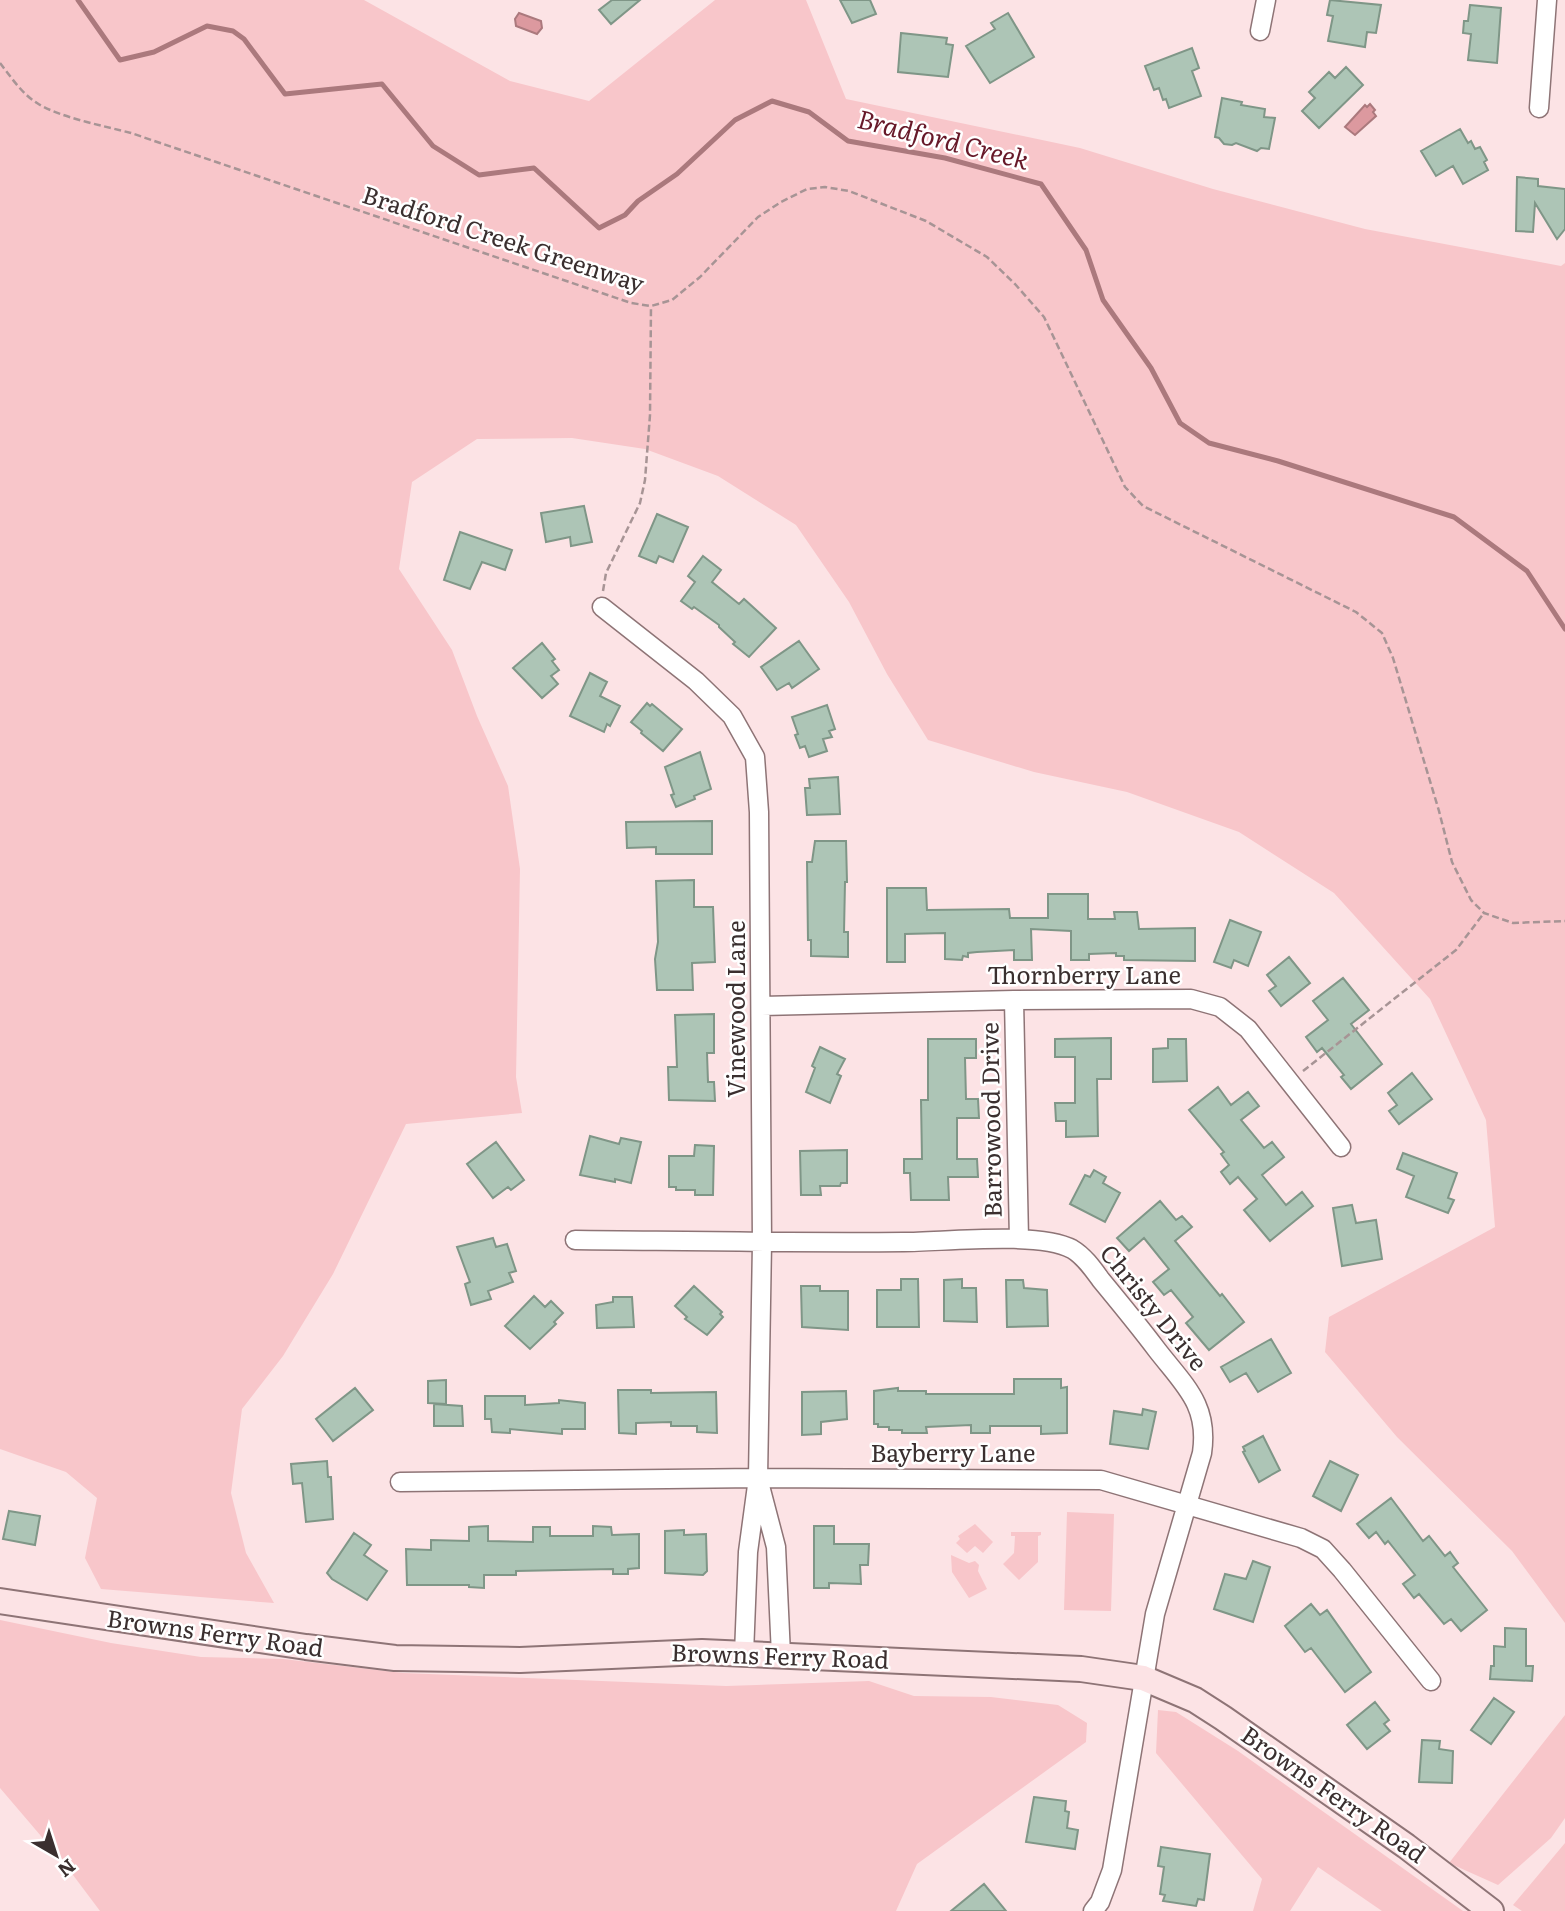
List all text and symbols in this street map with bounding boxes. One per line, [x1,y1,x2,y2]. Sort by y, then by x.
water label: Bradford Creek [854,97,1034,178]
street label: Bradford Creek Greenway [358,175,649,300]
street label: Vinewood Lane [717,920,752,1098]
street label: Thornberry Lane [987,956,1181,991]
street label: Barrowood Drive [970,1022,1009,1218]
street label: Christy Drive [1093,1236,1217,1377]
street label: Bayberry Lane [870,1434,1036,1469]
street label: Browns Ferry Road [105,1599,326,1664]
street label: Browns Ferry Road [670,1633,890,1676]
street label: Browns Ferry Road [1235,1716,1434,1870]
north arrow [21,1820,91,1890]
text: N [52,1853,82,1885]

